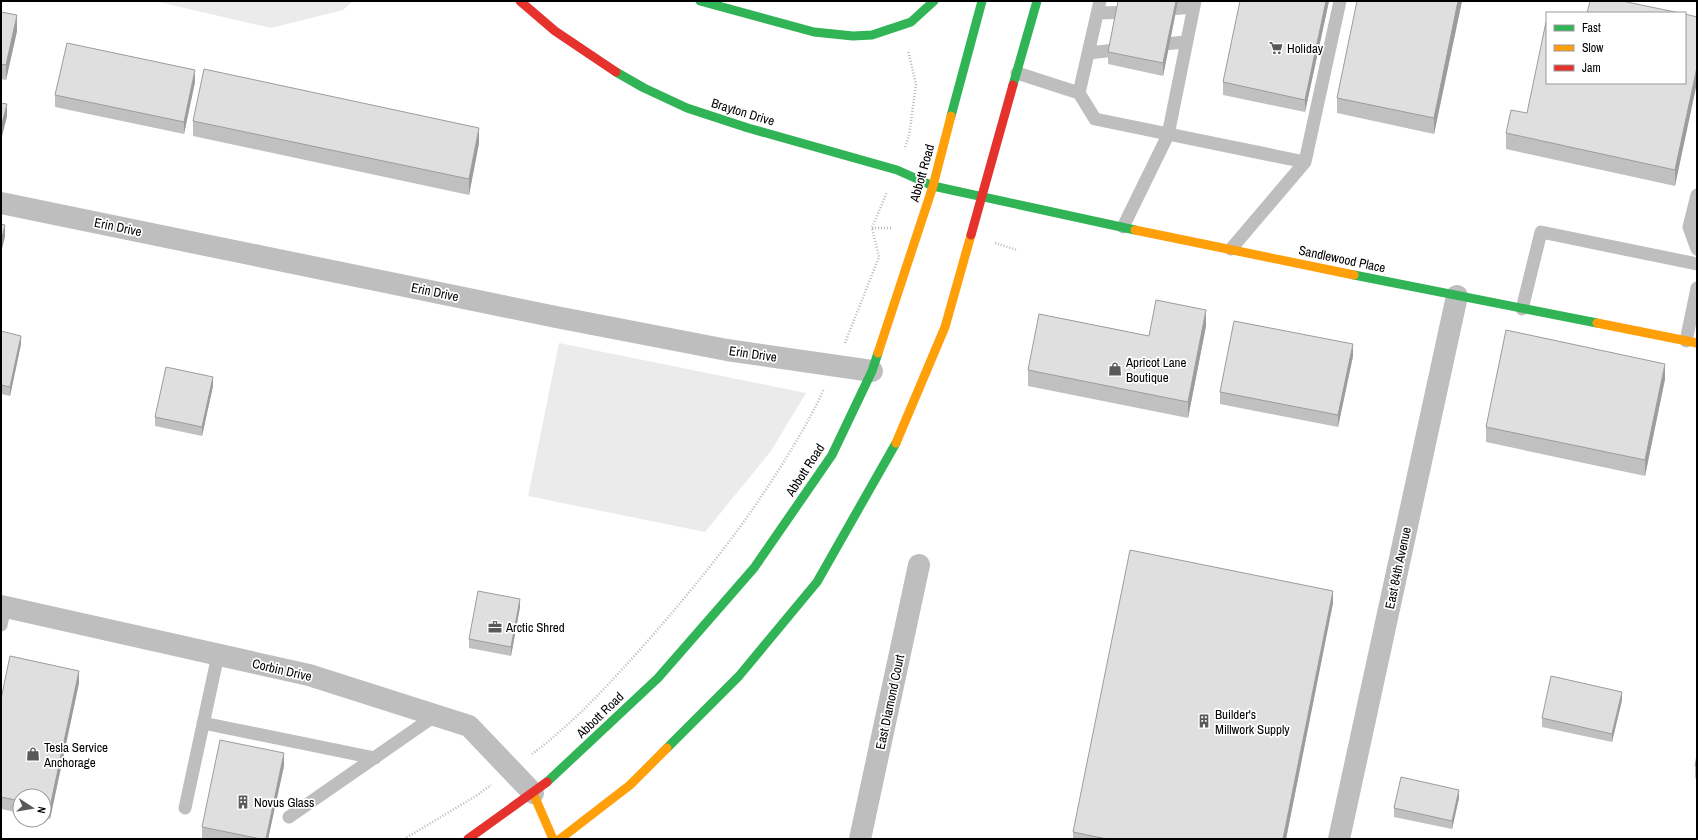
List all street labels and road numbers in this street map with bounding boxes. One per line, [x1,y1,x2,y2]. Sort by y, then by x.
street label: Brayton Drive [709,94,777,130]
street label: Abbott Road [905,142,938,205]
street label: Erin Drive [93,214,143,240]
street label: Sandlewood Place [1297,242,1387,277]
street label: Erin Drive [410,279,460,305]
street label: Erin Drive [728,342,778,366]
street label: Abbott Road [781,440,828,500]
street label: East 84th Avenue [1381,525,1415,611]
street label: East Diamond Court [872,653,908,751]
street label: Corbin Drive [251,655,313,685]
street label: Abbott Road [572,688,627,742]

